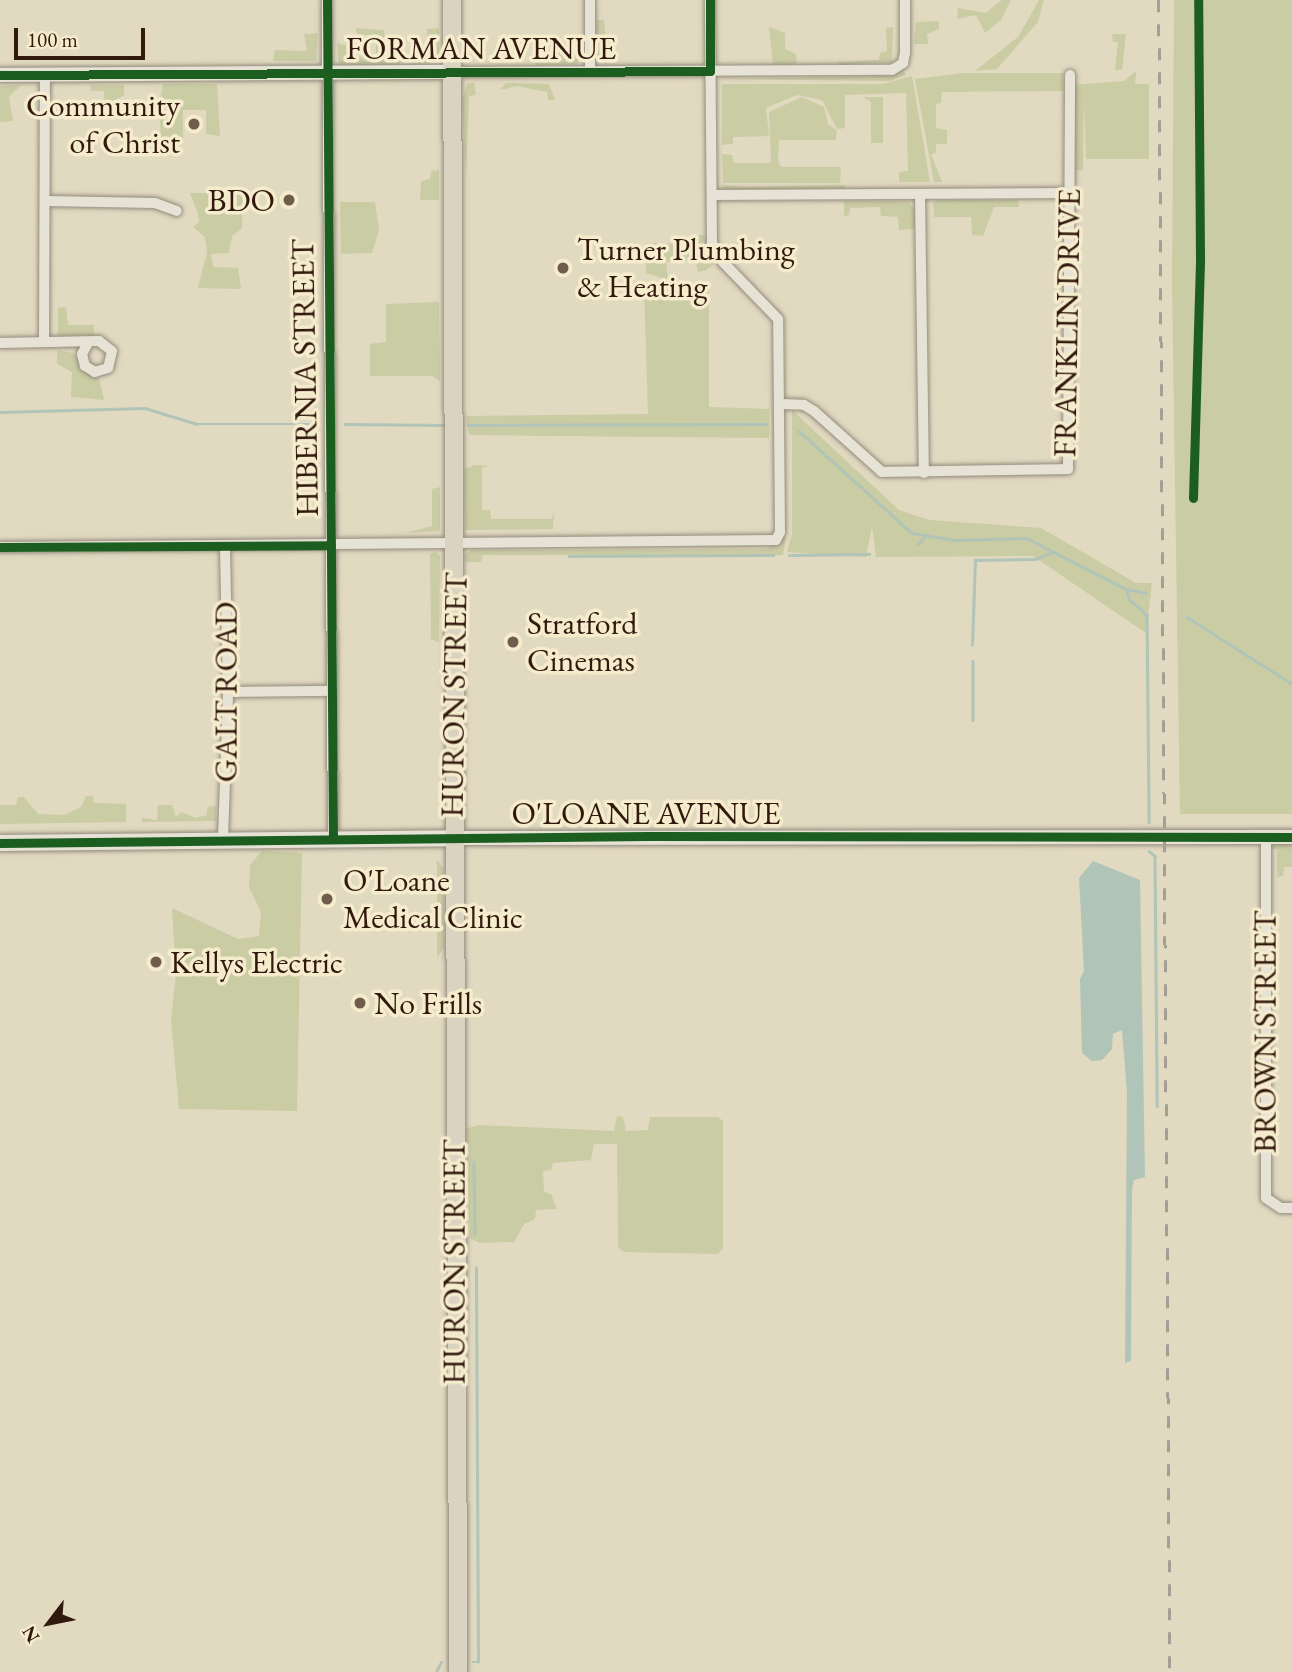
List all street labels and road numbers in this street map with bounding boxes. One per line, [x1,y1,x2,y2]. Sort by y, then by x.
street label: FORMAN AVENUE [346,29,616,67]
street label: FRANKLIN DRIVE [1045,188,1089,458]
street label: HIBERNIA STREET [283,239,327,517]
street label: HURON STREET [433,572,475,818]
street label: GALT ROAD [207,602,245,782]
street label: O'LOANE AVENUE [511,794,781,832]
street label: BROWN STREET [1246,911,1284,1153]
street label: HURON STREET [435,1139,473,1385]

